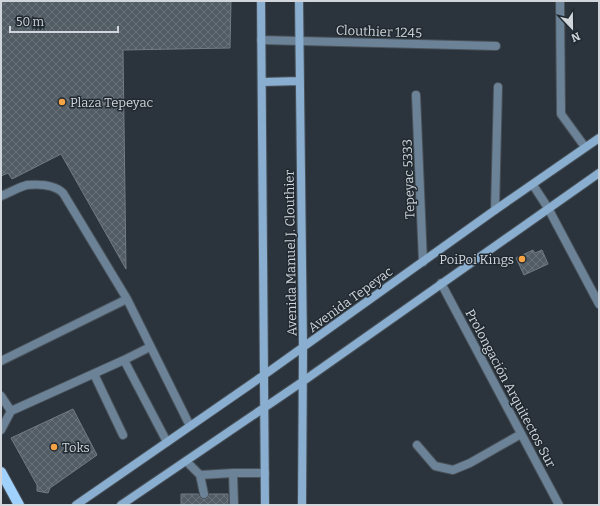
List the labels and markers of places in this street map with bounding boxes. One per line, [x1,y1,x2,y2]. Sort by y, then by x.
place label: Plaza Tepeyac [70,95,154,110]
marker: Plaza Tepeyac [57,97,67,107]
place label: PoiPoi Kings [439,252,514,267]
marker: PoiPoi Kings [517,254,527,264]
place label: Toks [62,440,90,455]
marker: Toks [49,442,59,452]

